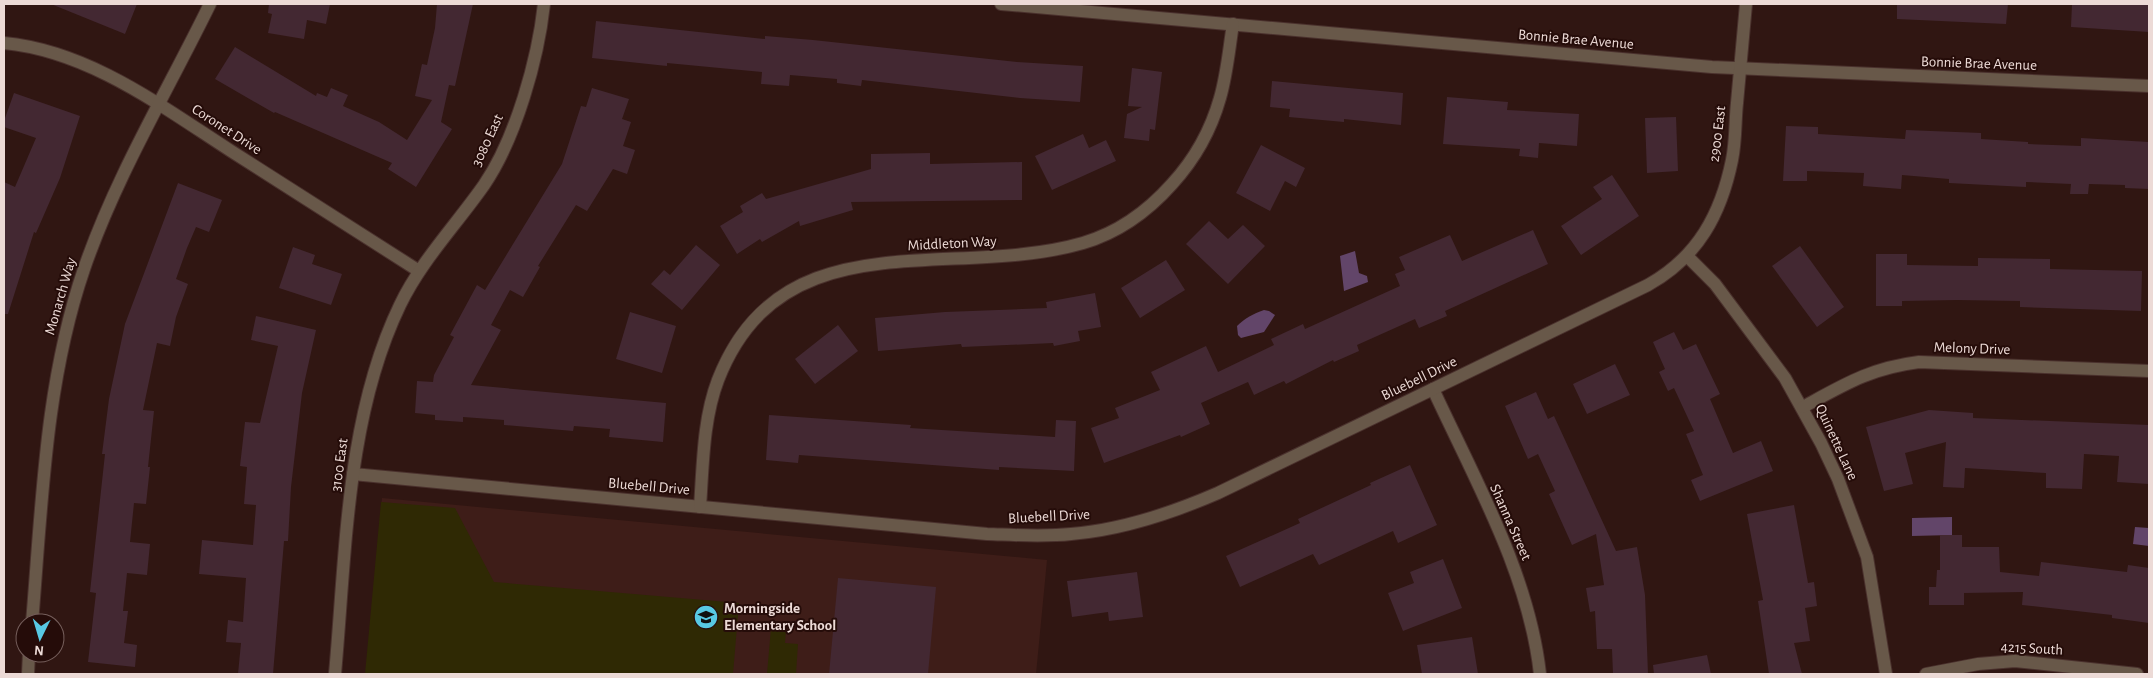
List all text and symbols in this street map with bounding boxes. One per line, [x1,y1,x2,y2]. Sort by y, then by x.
street label: Bonnie Brae Avenue [1517,27,1635,52]
street label: Bonnie Brae Avenue [1921,54,2037,73]
street label: Coronet Drive [189,101,264,158]
street label: 2900 East [1707,105,1728,163]
street label: 3080 East [469,112,506,169]
street label: Middleton Way [907,234,998,253]
street label: Monarch Way [42,255,79,337]
street label: Melony Drive [1933,340,2011,357]
street label: Bluebell Drive [1379,354,1459,403]
street label: Quinette Lane [1812,402,1861,483]
street label: 3100 East [328,437,351,493]
street label: Bluebell Drive [607,475,691,498]
street label: Shanna Street [1487,482,1534,563]
street label: Bluebell Drive [1008,507,1090,526]
place label: Morningside Elementary School [724,601,836,633]
school or university icon: Morningside Elementary School [693,604,719,630]
north arrow [15,613,65,663]
street label: 4215 South [2000,639,2063,658]
text: N [33,643,44,657]

